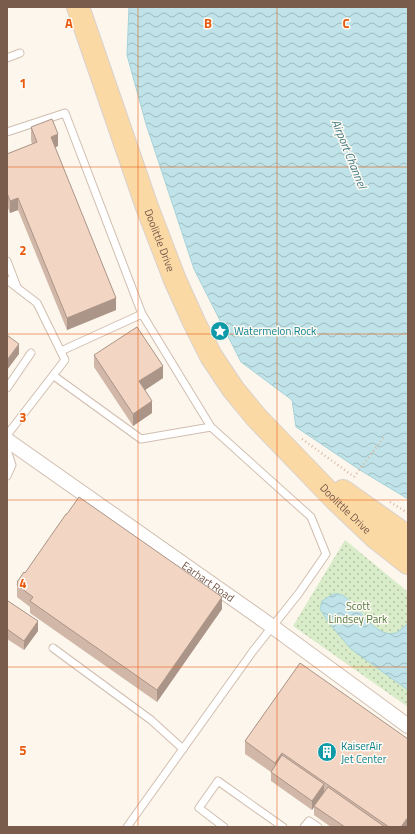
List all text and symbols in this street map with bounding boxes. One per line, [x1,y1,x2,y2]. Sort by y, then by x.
text: A [65,13,73,33]
text: B [204,13,212,33]
text: C [342,13,350,33]
text: 1 [19,73,27,93]
water label: Airport Channel [327,116,373,193]
street label: Doolittle Drive [140,206,179,274]
text: 2 [19,240,27,260]
place icon: Watermelon Rock [209,320,231,342]
place label: Watermelon Rock [234,323,317,339]
text: 3 [19,407,27,427]
street label: Doolittle Drive [316,480,375,538]
street label: Earhart Road [179,557,238,606]
text: 4 [19,573,27,593]
park label: Scott Lindsey Park [329,598,388,627]
place label: KaiserAir Jet Center [341,738,387,767]
text: 5 [19,740,27,760]
building icon: KaiserAir Jet Center [316,741,338,763]

